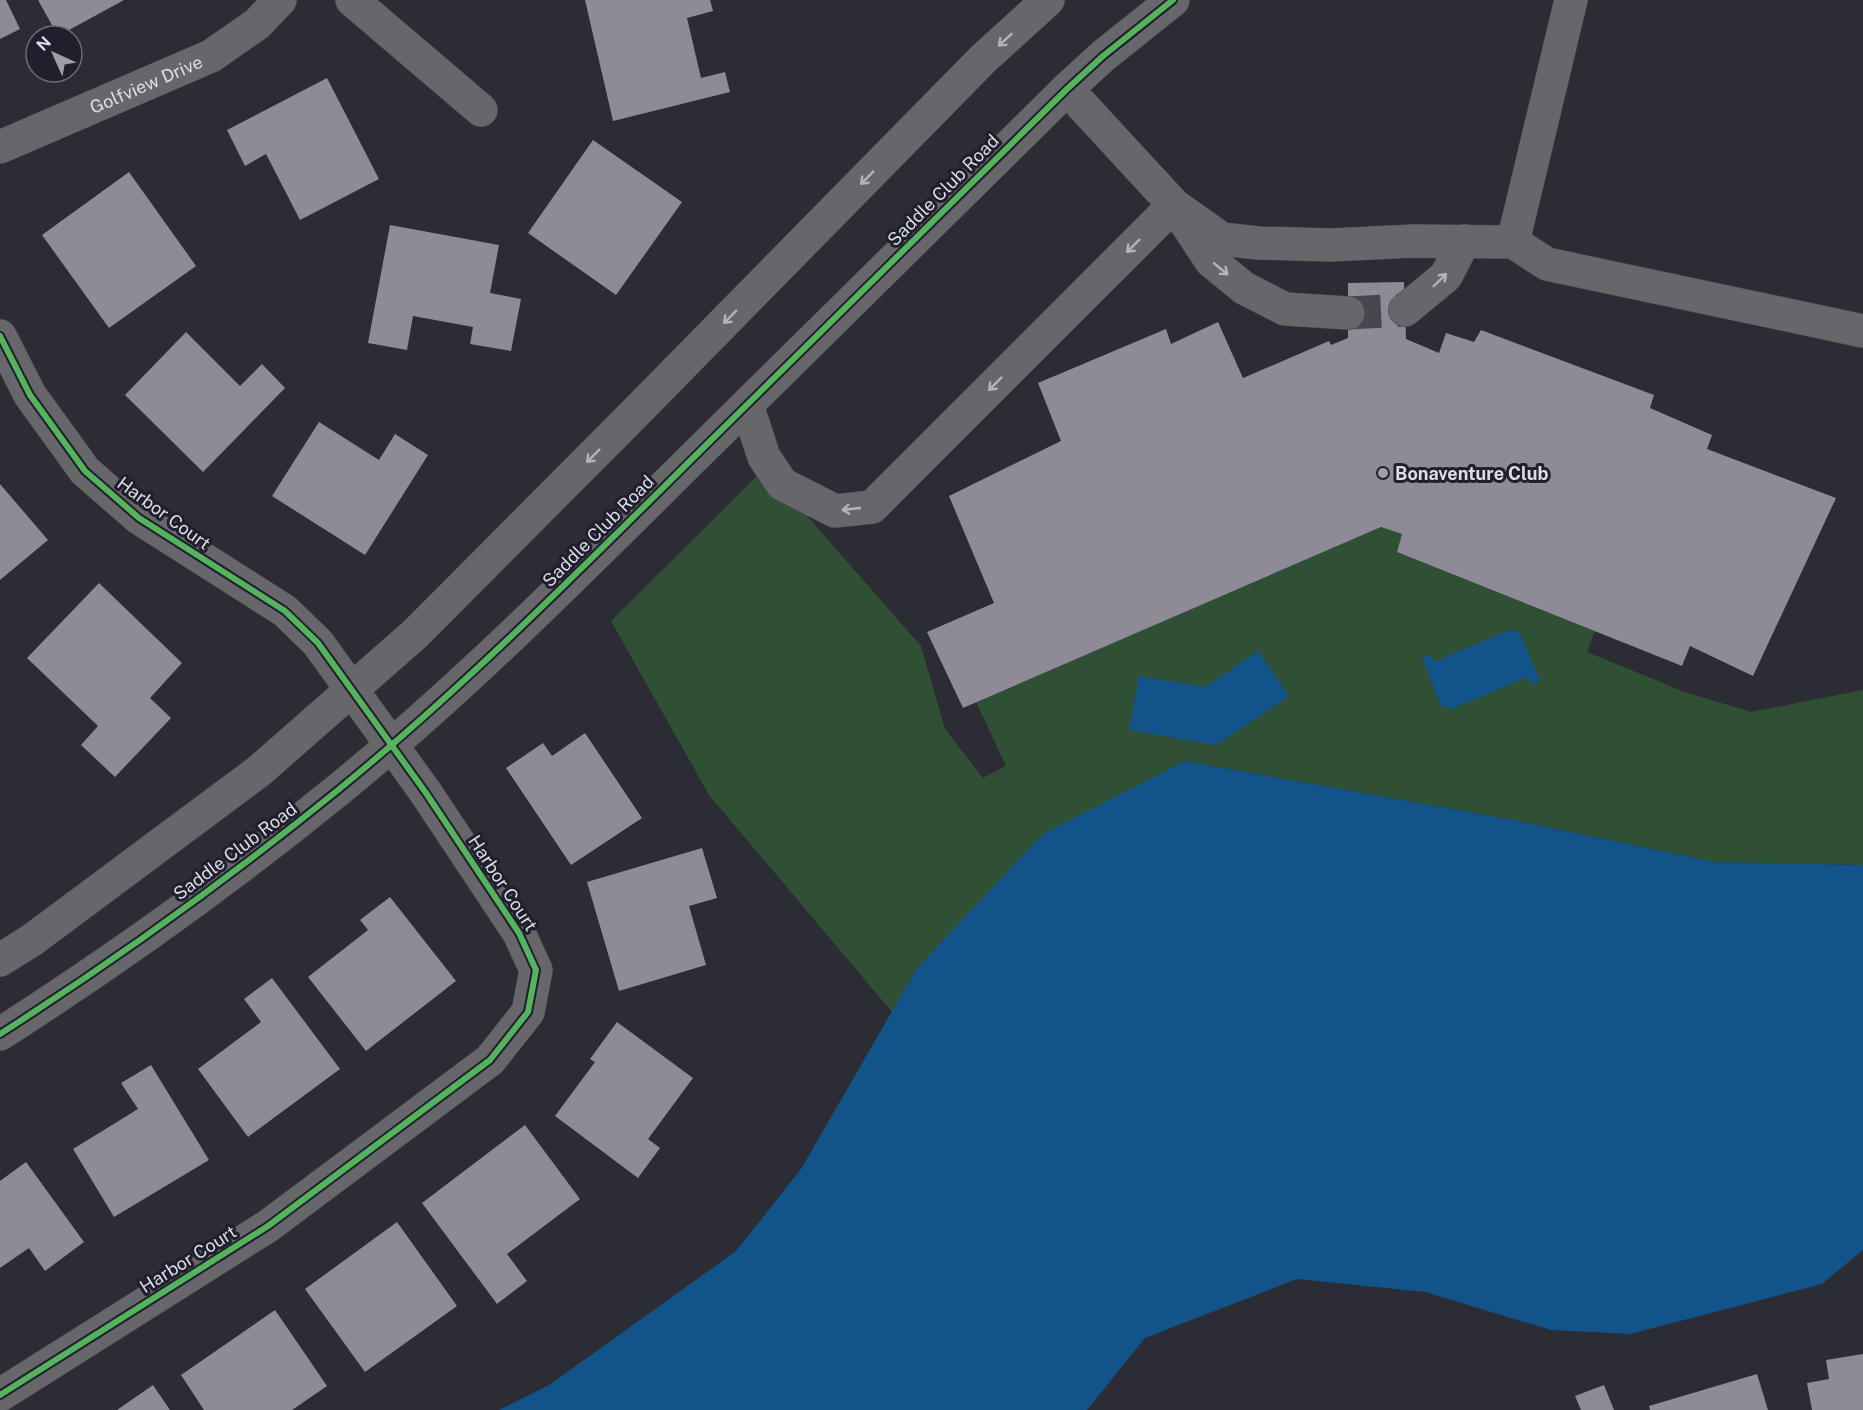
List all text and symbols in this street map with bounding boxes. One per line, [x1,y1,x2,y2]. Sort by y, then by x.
north arrow [24,24,84,84]
text: N [33,33,55,55]
one-way arrow [997,33,1012,47]
street label: Golfview Drive [86,50,206,118]
street label: Saddle Club Road [883,130,1003,250]
one-way arrow [860,170,874,185]
one-way arrow [1125,239,1140,254]
one-way arrow [1213,262,1228,276]
one-way arrow [1432,273,1447,287]
one-way arrow [723,309,738,324]
one-way arrow [987,377,1002,392]
one-way arrow [586,448,601,463]
place label: Bonaventure Club [1395,463,1549,484]
marker: Bonaventure Club [1376,466,1390,480]
street label: Saddle Club Road [538,471,658,591]
street label: Harbor Court [113,472,215,554]
one-way arrow [841,504,861,515]
street label: Saddle Club Road [169,798,301,904]
street label: Harbor Court [464,831,542,935]
street label: Harbor Court [136,1221,240,1297]

